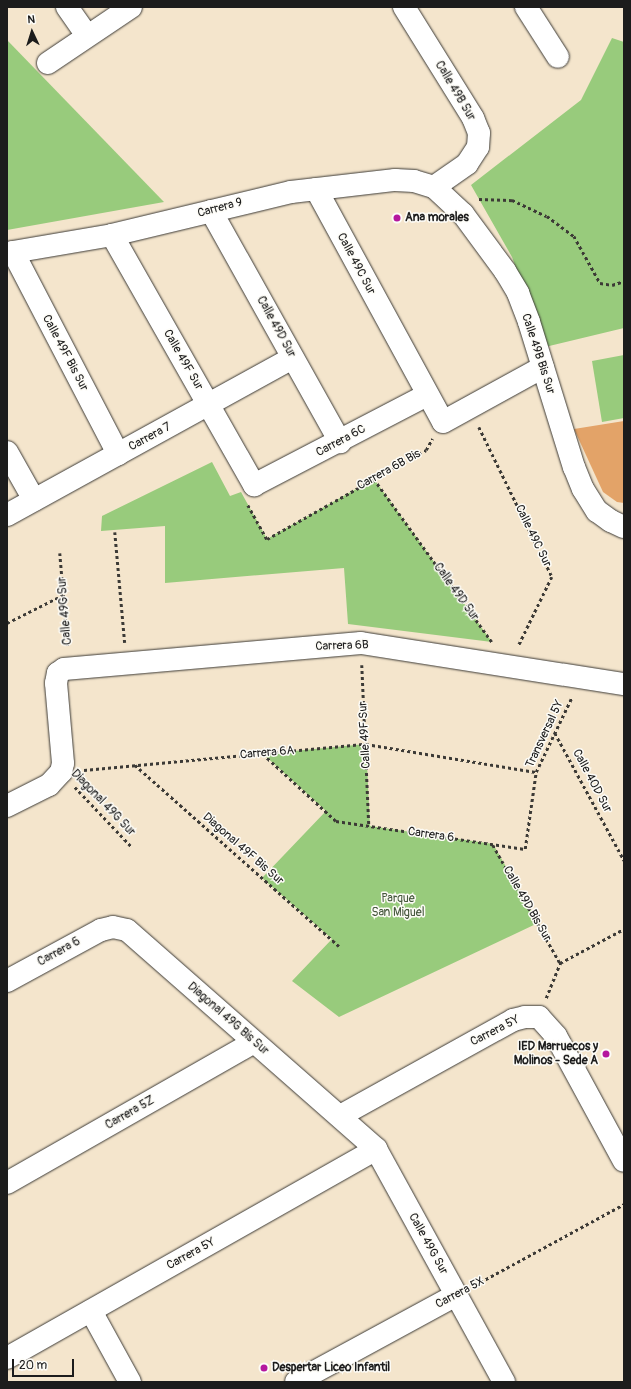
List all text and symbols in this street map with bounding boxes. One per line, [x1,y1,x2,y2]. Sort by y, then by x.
north arrow [12,12,52,52]
text: N [27,13,35,26]
street label: Calle 49B Sur [432,59,478,123]
street label: Carrera 9 [196,195,244,221]
place label: Ana morales [405,211,469,225]
marker: Ana morales [392,213,402,223]
street label: Calle 49C Sur [334,231,378,297]
street label: Calle 49D Sur [253,294,299,360]
street label: Calle 49F Bis Sur [39,312,91,394]
street label: Calle 49B Bis Sur [518,312,558,396]
street label: Calle 49F Sur [160,327,206,393]
street label: Carrera 7 [126,420,174,454]
street label: Carrera 6C [314,422,368,460]
street label: Carrera 6B Bis [355,447,423,493]
street label: Calle 49C Sur [512,502,554,570]
street label: Calle 49D Sur [430,560,482,624]
street label: Calle 49G Sur [55,576,75,646]
street label: Carrera 6B [315,638,369,654]
street label: Transversal 5Y [523,698,567,770]
street label: Calle 49F Sur [356,701,374,769]
street label: Carrera 6A [239,743,295,763]
street label: Calle 40D Sur [569,747,615,815]
street label: Diagonal 49G Sur [68,767,138,839]
street label: Diagonal 49F Bis Sur [200,810,286,888]
street label: Carrera 6 [407,825,455,845]
street label: Calle 49D Bis Sur [500,864,554,944]
park label: Parque San Miguel [371,892,425,920]
street label: Carrera 6 [35,934,83,970]
street label: Diagonal 49G Bis Sur [184,980,272,1058]
street label: Carrera 5Y [468,1013,522,1049]
place label: IED Marruecos y Molinos - Sede A [514,1040,598,1068]
marker: IED Marruecos y Molinos - Sede A [601,1049,611,1059]
street label: Carrera 5Z [103,1093,157,1133]
street label: Calle 49G Sur [405,1211,451,1277]
street label: Carrera 5Y [164,1235,218,1273]
street label: Carrera 5X [433,1274,487,1312]
scale bar [14,1351,76,1377]
text: 20 m [19,1358,47,1373]
place label: Despertar Liceo Infantil [272,1361,390,1375]
marker: Despertar Liceo Infantil [259,1363,269,1373]

